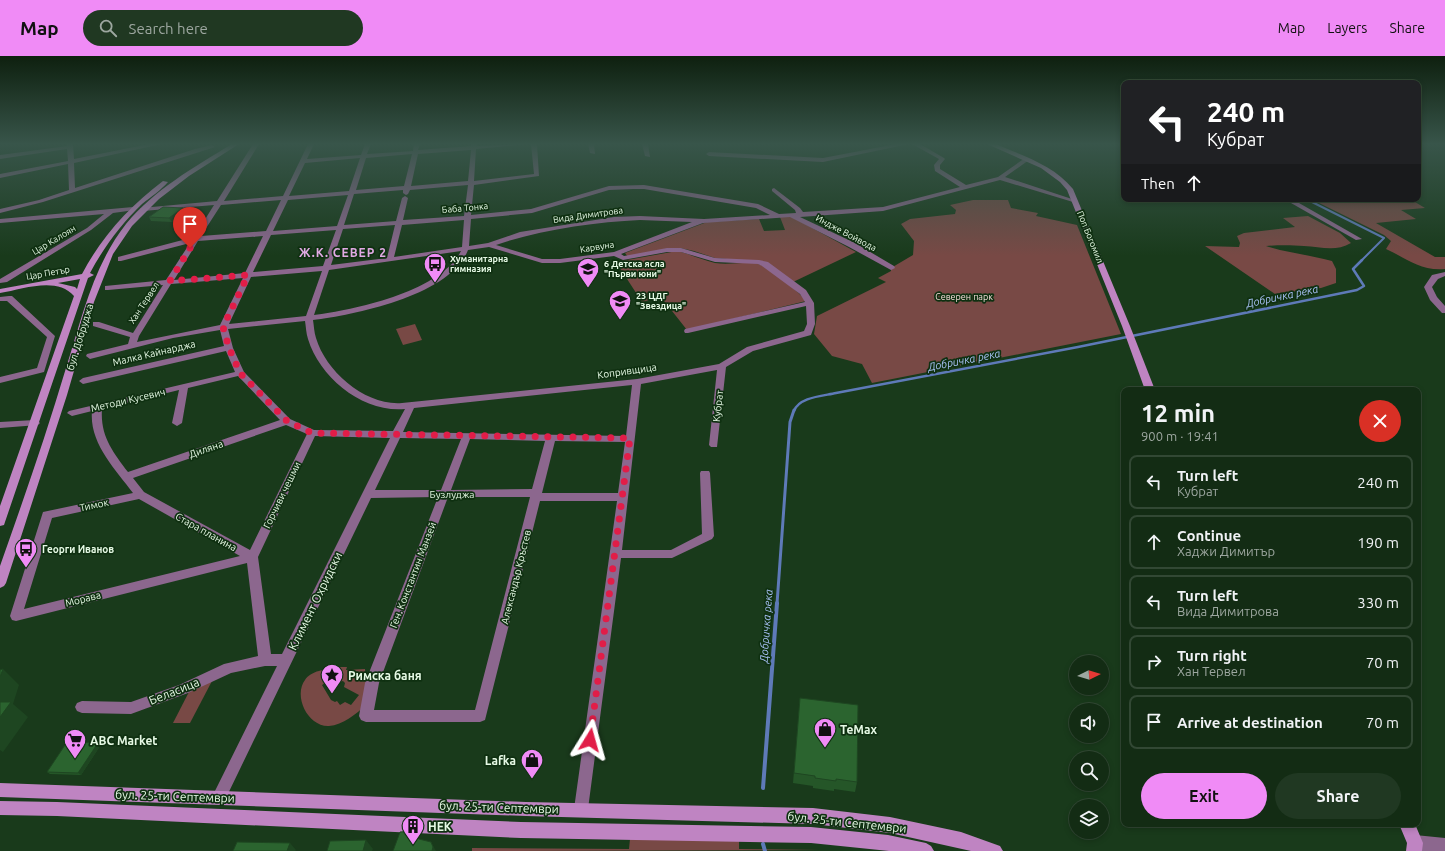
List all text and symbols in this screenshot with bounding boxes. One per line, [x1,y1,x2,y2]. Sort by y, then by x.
search box [83,10,363,46]
text: Map [20,17,59,39]
icon: search [97,17,119,39]
text: Search here [129,20,208,37]
text: Map [1278,20,1305,36]
text: Layers [1327,20,1367,36]
text: Share [1389,20,1425,36]
icon: left [1141,96,1193,148]
text: 240 m [1207,96,1285,127]
text: Кубрат [1207,129,1264,149]
icon: ahead [1183,172,1205,194]
text: Then [1141,175,1175,192]
street label: Баба Тонка [441,201,489,215]
street label: Вида Димитрова [552,205,624,225]
pin [173,207,207,248]
street label: Поп Богомил [1075,209,1105,265]
icon: arrive [179,213,201,235]
street label: Индже Войвода [814,213,878,253]
street label: Цар Калоян [30,223,78,257]
street label: Карвуна [579,239,615,255]
district label: Ж.К. СЕВЕР 2 [299,246,387,259]
bus stop icon: Хуманитарна гимназия [422,251,448,284]
place label: Хуманитарна гимназия [450,254,508,274]
school or university icon: 6 Детска ясла "Първи юни" [575,256,601,289]
place label: 6 Детска ясла "Първи юни" [604,259,665,279]
street label: Цар Петър [25,264,71,282]
street label: Хан Тервел [127,280,161,326]
water label: Добричка река [1244,282,1319,310]
school or university icon: 23 ЦДГ "Звездица" [607,288,633,321]
place label: 23 ЦДГ "Звездица" [636,291,686,311]
park label: Северен парк [935,292,993,302]
street label: бул. Добруджа [65,302,95,372]
street label: Малка Кайнарджа [111,338,197,368]
water label: Добричка река [926,347,1001,373]
street label: Копривщица [597,361,657,381]
street label: Методи Кусевич [90,386,166,414]
street label: Кубрат [711,389,725,422]
text: 12 min [1141,400,1215,427]
button: close [1359,400,1401,442]
text: 900 m · 19:41 [1141,429,1219,443]
street label: Диляна [188,438,224,460]
street label: Горчиви чешми [261,460,303,530]
text: Turn left [1177,467,1238,484]
icon: left [1143,471,1165,493]
text: 240 m [1357,474,1399,491]
text: Кубрат [1177,484,1218,498]
street label: Бузлуджа [430,489,474,500]
street label: Тимок [79,497,109,513]
street label: Стара планина [173,511,239,553]
street label: Ген. Константин Манзей [388,521,438,629]
text: Continue [1177,527,1241,544]
street label: Александър Кръстев [499,529,533,625]
icon: ahead [1143,531,1165,553]
text: 190 m [1357,534,1399,551]
bus stop icon: Георги Иванов [13,536,39,569]
place label: Георги Иванов [42,544,114,555]
text: Хаджи Димитър [1177,544,1275,558]
street label: Климент Охридски [286,550,344,652]
text: Turn left [1177,587,1238,604]
street label: Морава [64,589,102,609]
water label: Добричка река [757,589,775,664]
icon: left [1143,591,1165,613]
text: 330 m [1357,594,1399,611]
text: Вида Димитрова [1177,604,1279,618]
text: Turn right [1177,647,1247,664]
icon: right [1143,651,1165,673]
text: 70 m [1366,654,1399,671]
north arrow [1069,655,1109,695]
map controls [1069,655,1109,839]
place icon: Римска баня [319,662,345,695]
text: Хан Тервел [1177,664,1246,678]
place label: Римска баня [348,669,422,682]
street label: Беласица [147,675,201,707]
button: sound [1069,703,1109,743]
icon: arrive [1143,711,1165,733]
text: Arrive at destination [1177,714,1323,731]
text: 70 m [1366,714,1399,731]
shop icon: TeMax [812,716,838,749]
position arrow [569,719,611,761]
place label: TeMax [840,723,877,736]
supermarket icon: ABC Market [62,727,88,760]
place label: ABC Market [90,734,157,747]
shop icon: Lafka [519,747,545,780]
button: search [1069,751,1109,791]
place label: Lafka [485,754,516,767]
button: Exit [1141,773,1267,819]
button: Share [1275,773,1401,819]
street label: бул. 25-ти Септември [115,787,235,805]
street label: бул. 25-ти Септември [439,798,559,816]
button: layers [1069,799,1109,839]
street label: бул. 25-ти Септември [787,809,907,835]
building icon: НЕК [400,813,426,846]
place label: НЕК [428,820,452,833]

